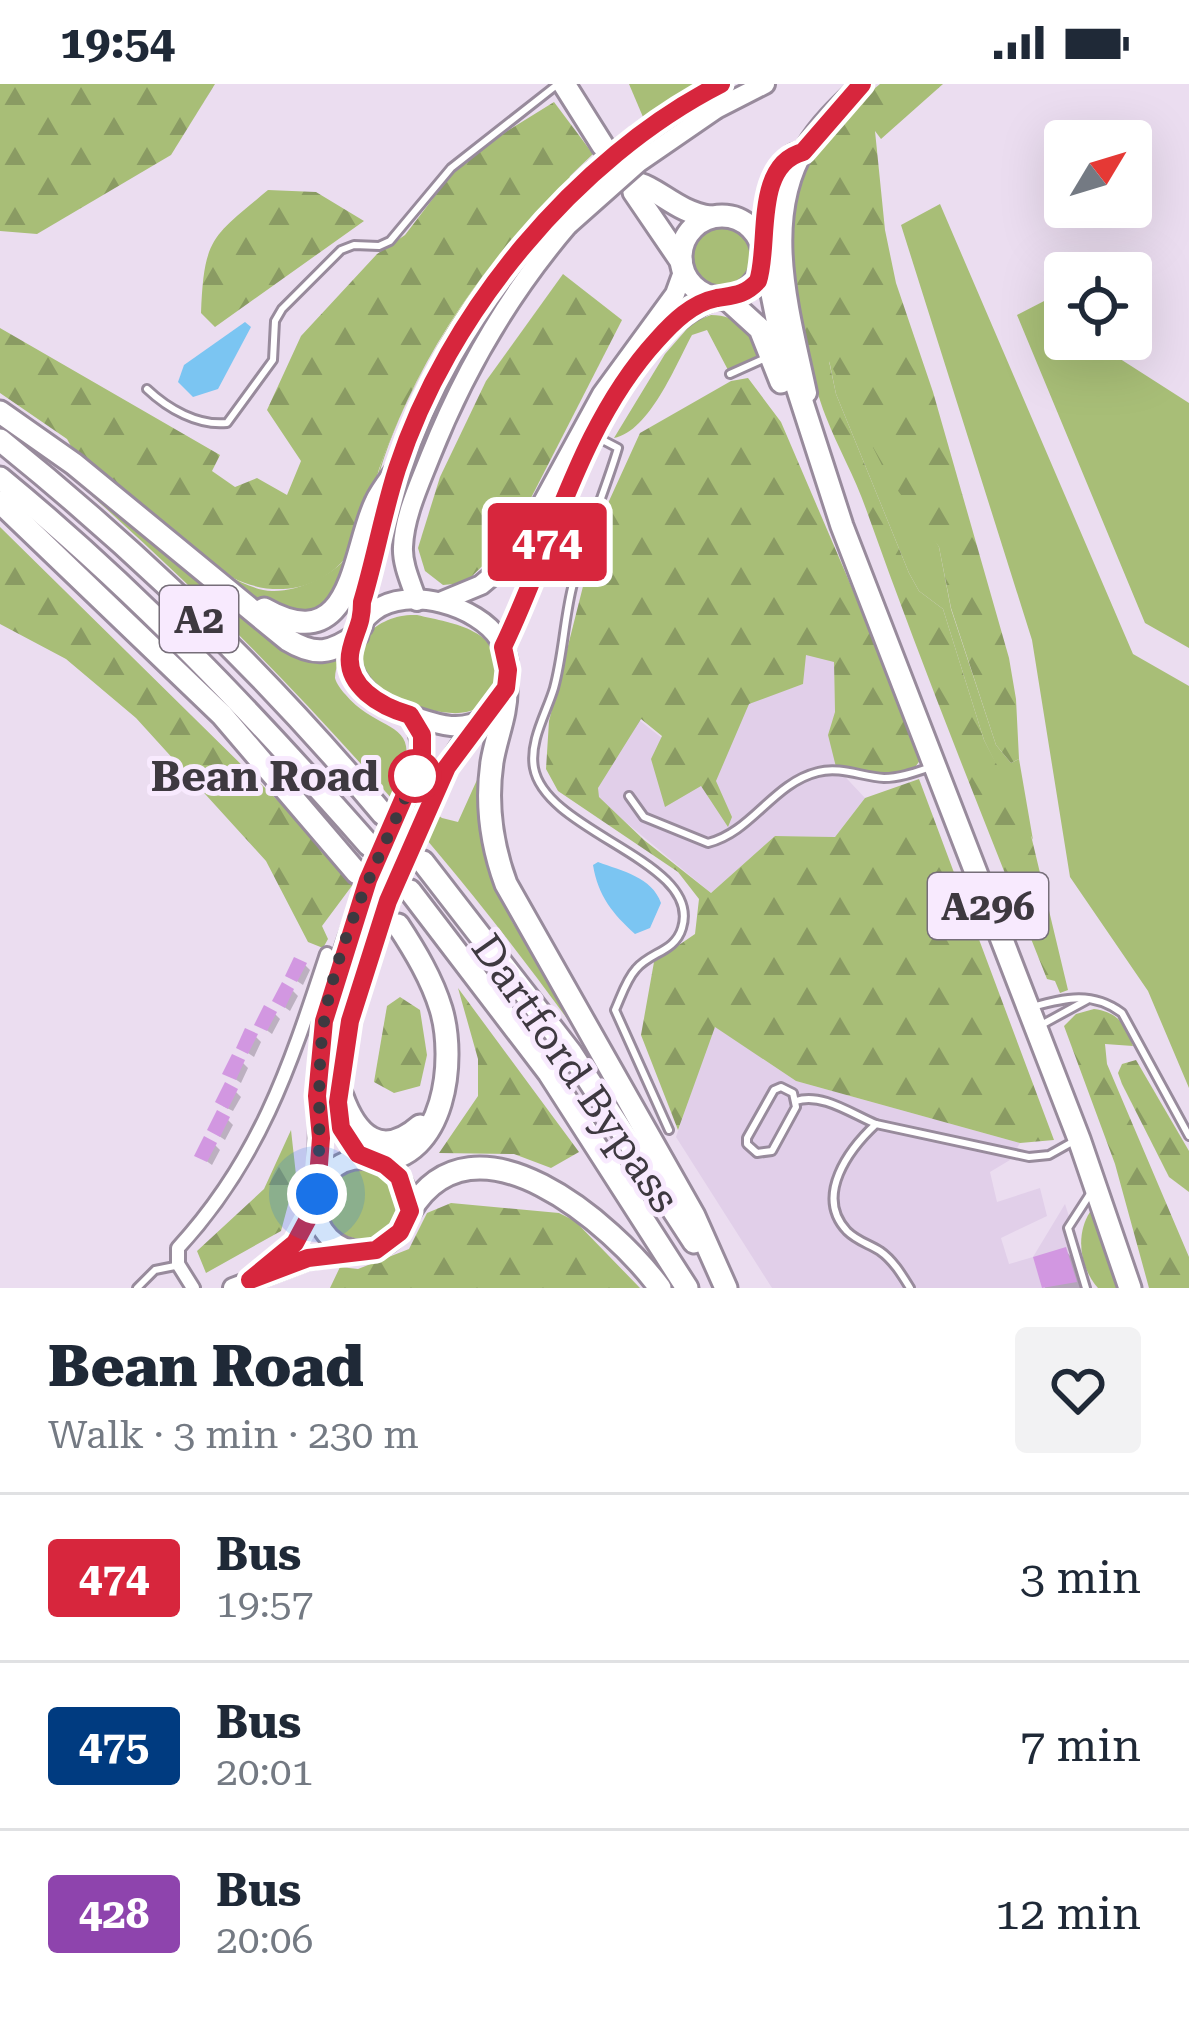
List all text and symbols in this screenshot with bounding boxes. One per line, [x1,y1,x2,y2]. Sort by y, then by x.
text: 19:54 [60,16,175,69]
north arrow [1044,120,1152,228]
map controls [1044,120,1152,360]
button: locate [1044,252,1152,360]
line badge: 474 [478,503,616,581]
text: 474 [512,517,582,566]
road number: A2 [160,586,238,652]
marker: Bean Road [390,751,440,801]
place label: Bean Road [151,752,379,801]
road number: A296 [928,873,1048,939]
street label: Dartford Bypass [462,925,690,1222]
your location [287,1164,347,1224]
button: heart [1015,1327,1141,1453]
text: Bean Road [48,1333,364,1400]
text: Walk · 3 min · 230 m [48,1412,419,1458]
text: Bus [216,1528,301,1581]
text: 3 min [1020,1551,1141,1604]
text: 474 [79,1553,149,1602]
text: 19:57 [216,1581,313,1627]
text: Bus [216,1696,301,1749]
text: 7 min [1020,1719,1141,1772]
text: 475 [79,1721,149,1770]
text: 20:01 [216,1749,313,1795]
text: Bus [216,1864,301,1917]
text: 12 min [995,1887,1141,1940]
text: 428 [79,1889,149,1938]
text: 20:06 [216,1917,313,1963]

